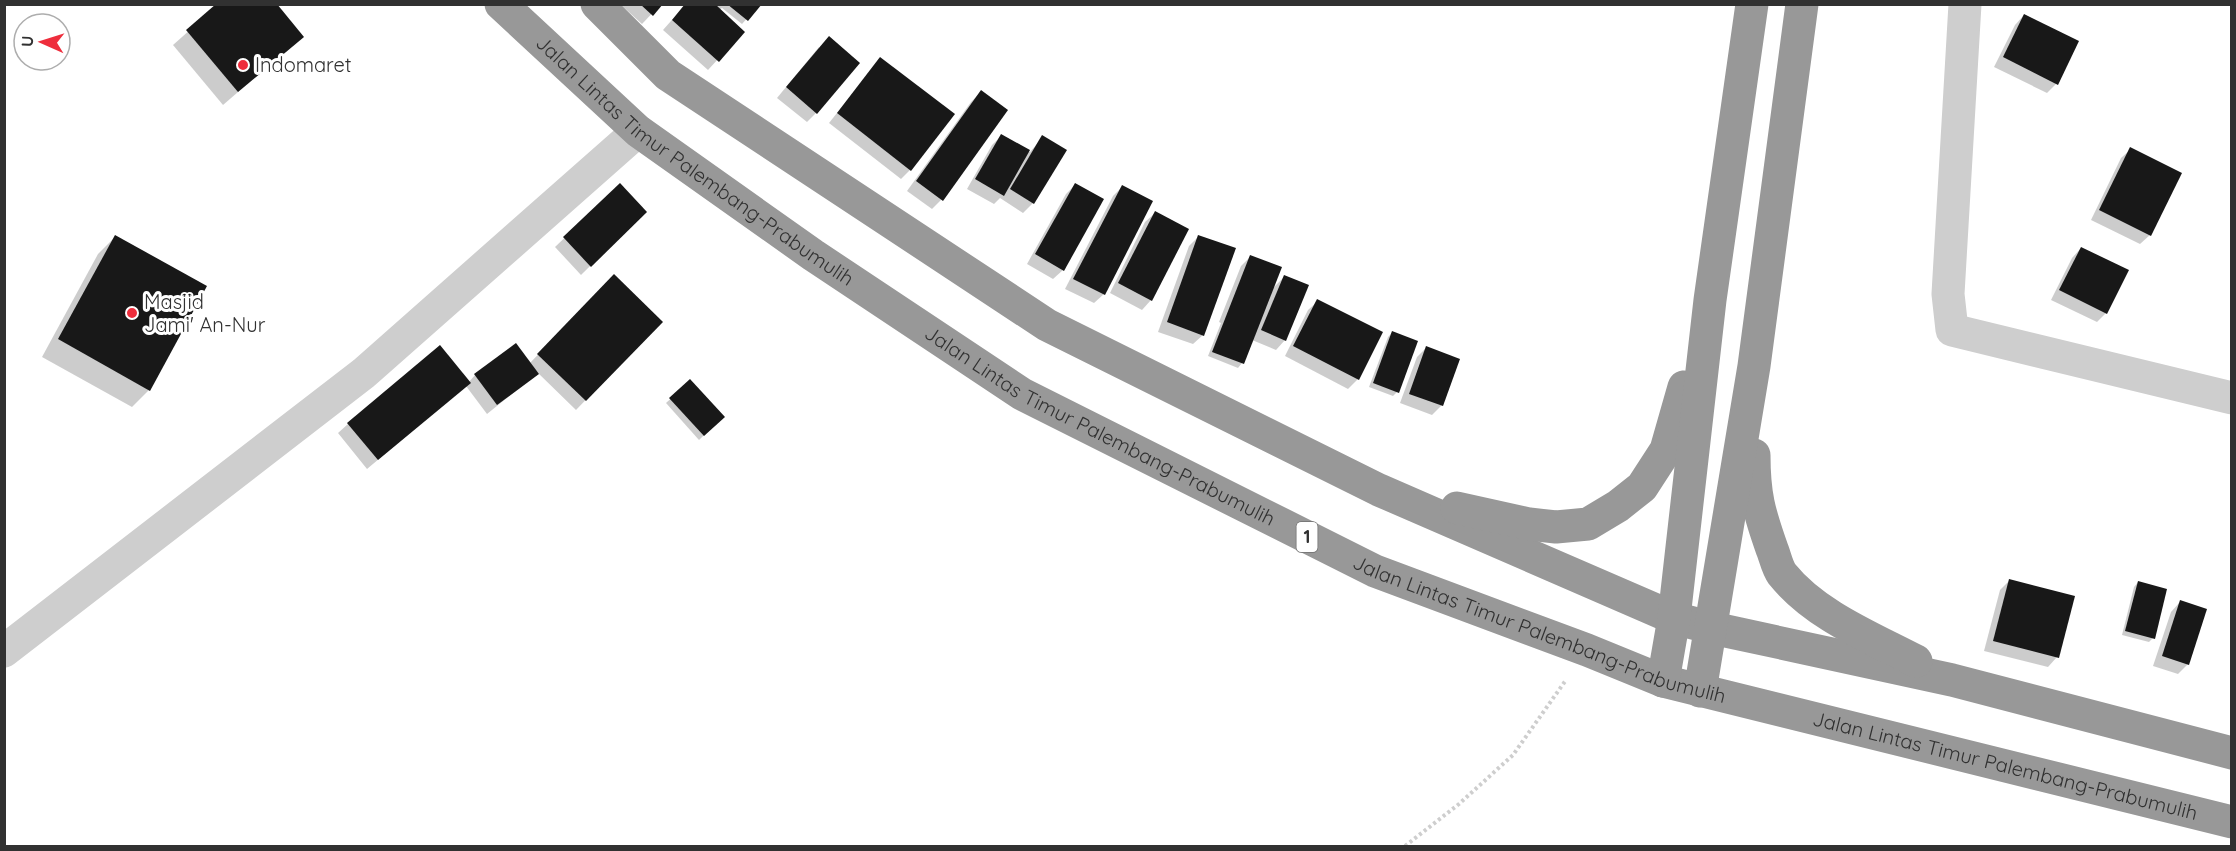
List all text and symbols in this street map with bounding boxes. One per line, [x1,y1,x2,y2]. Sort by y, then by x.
north arrow [12,12,72,72]
street label: Jalan Lintas Timur Palembang-Prabumulih [531,30,859,291]
text: U [17,35,37,47]
place label: Indomaret [255,52,352,77]
marker: Indomaret [236,58,250,72]
place label: Masjid Jami' An-Nur [144,289,266,337]
marker: Masjid Jami' An-Nur [125,306,139,320]
street label: Jalan Lintas Timur Palembang-Prabumulih [920,320,1280,531]
road number: 1 [1296,522,1318,552]
street label: Jalan Lintas Timur Palembang-Prabumulih [1349,549,1729,708]
street label: Jalan Lintas Timur Palembang-Prabumulih [1810,706,2200,825]

